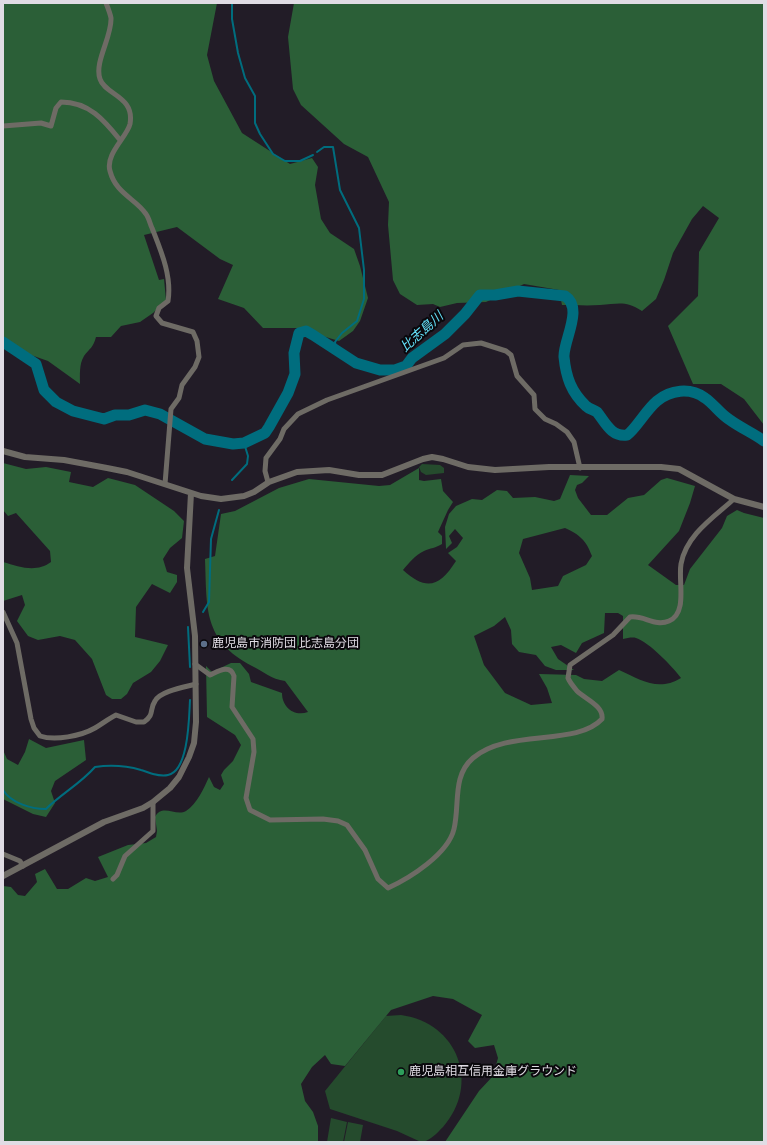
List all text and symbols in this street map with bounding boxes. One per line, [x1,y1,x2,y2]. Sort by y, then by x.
water label: 比志島川 [397,309,447,355]
place label: 鹿児島市消防団 比志島分団 [212,637,359,651]
marker: 鹿児島市消防団 比志島分団 [199,639,209,649]
place label: 鹿児島相互信用金庫グラウンド [409,1065,577,1079]
marker: 鹿児島相互信用金庫グラウンド [396,1067,406,1077]

